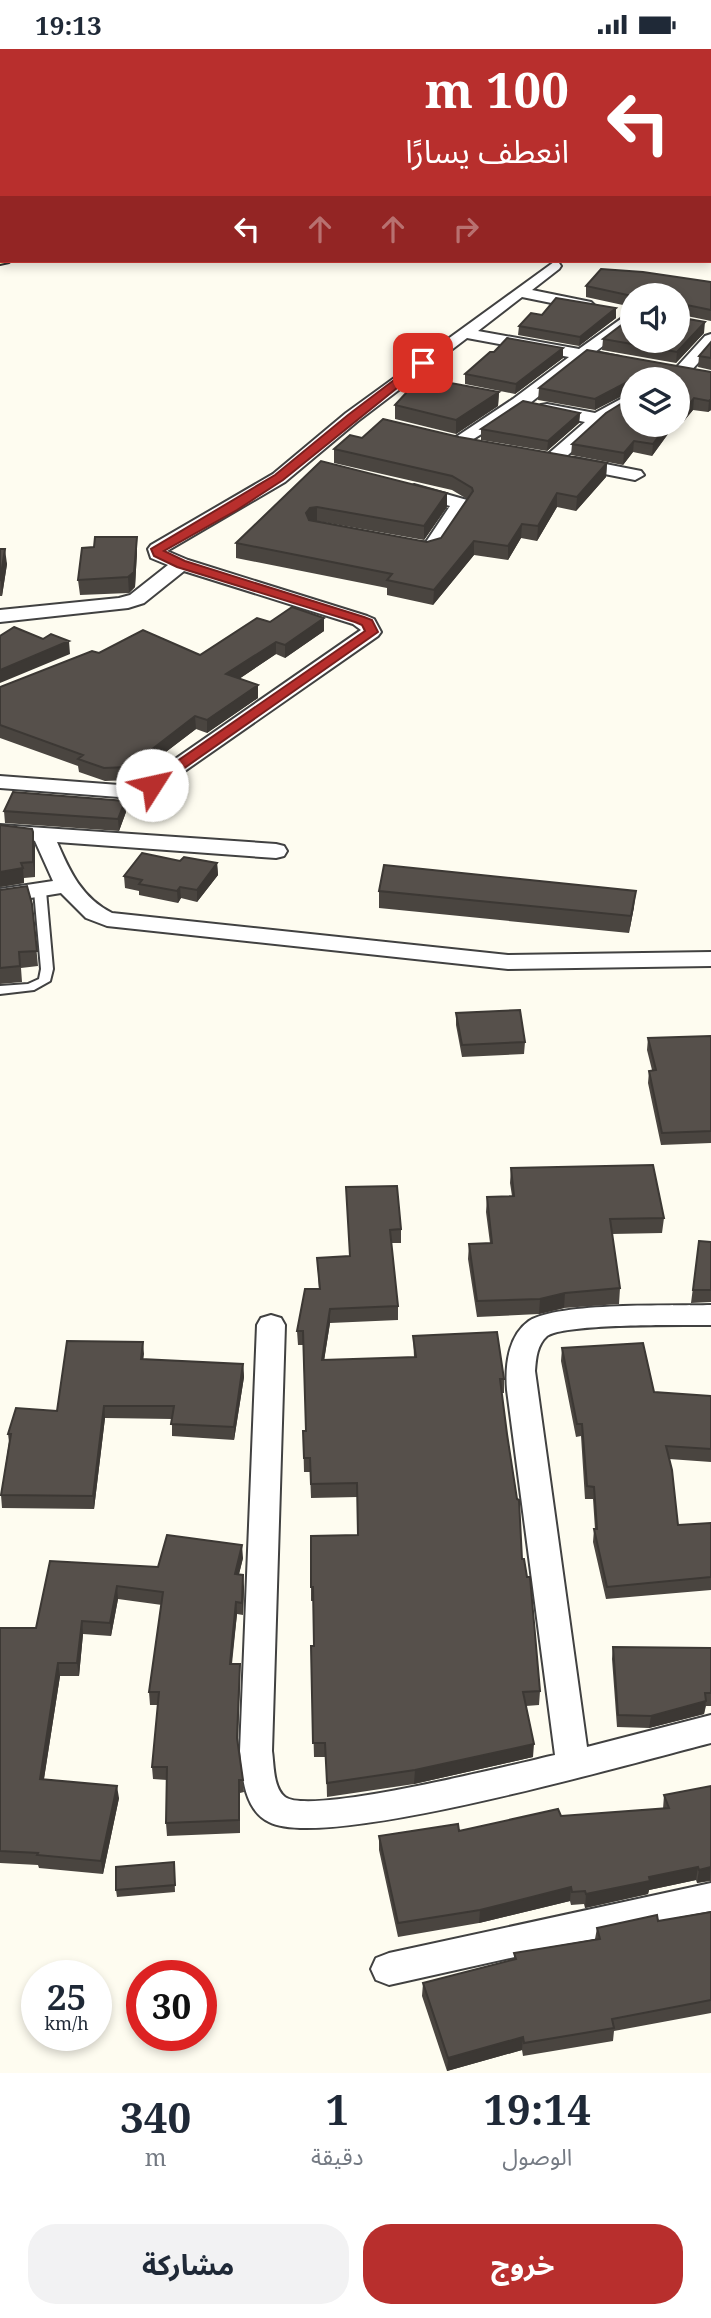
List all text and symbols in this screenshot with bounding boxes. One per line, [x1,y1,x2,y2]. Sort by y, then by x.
text: 19:13 [35,7,102,43]
text: 100 m [425,56,569,122]
icon: left [593,77,684,168]
text: انعطف يسارًا [405,129,569,172]
icon: left [228,210,266,248]
icon: ahead [301,210,339,248]
icon: ahead [374,210,412,248]
icon: right [447,210,485,248]
map controls [620,283,690,437]
button: sound [620,283,690,353]
pin [393,333,453,393]
icon: arrive [404,344,442,382]
button: layers [620,367,690,437]
position arrow [115,748,189,822]
speed limit sign: 30 [126,1960,217,2051]
text: 25 [47,1973,86,2020]
text: km/h [44,2011,89,2035]
text: 1 [325,2080,349,2137]
text: 19:14 [483,2080,591,2137]
text: 340 [120,2088,191,2145]
text: دقيقة [311,2140,363,2172]
text: الوصول [502,2140,572,2172]
text: m [145,2141,166,2173]
button: مشاركة [28,2224,349,2304]
button: خروج [363,2224,683,2304]

